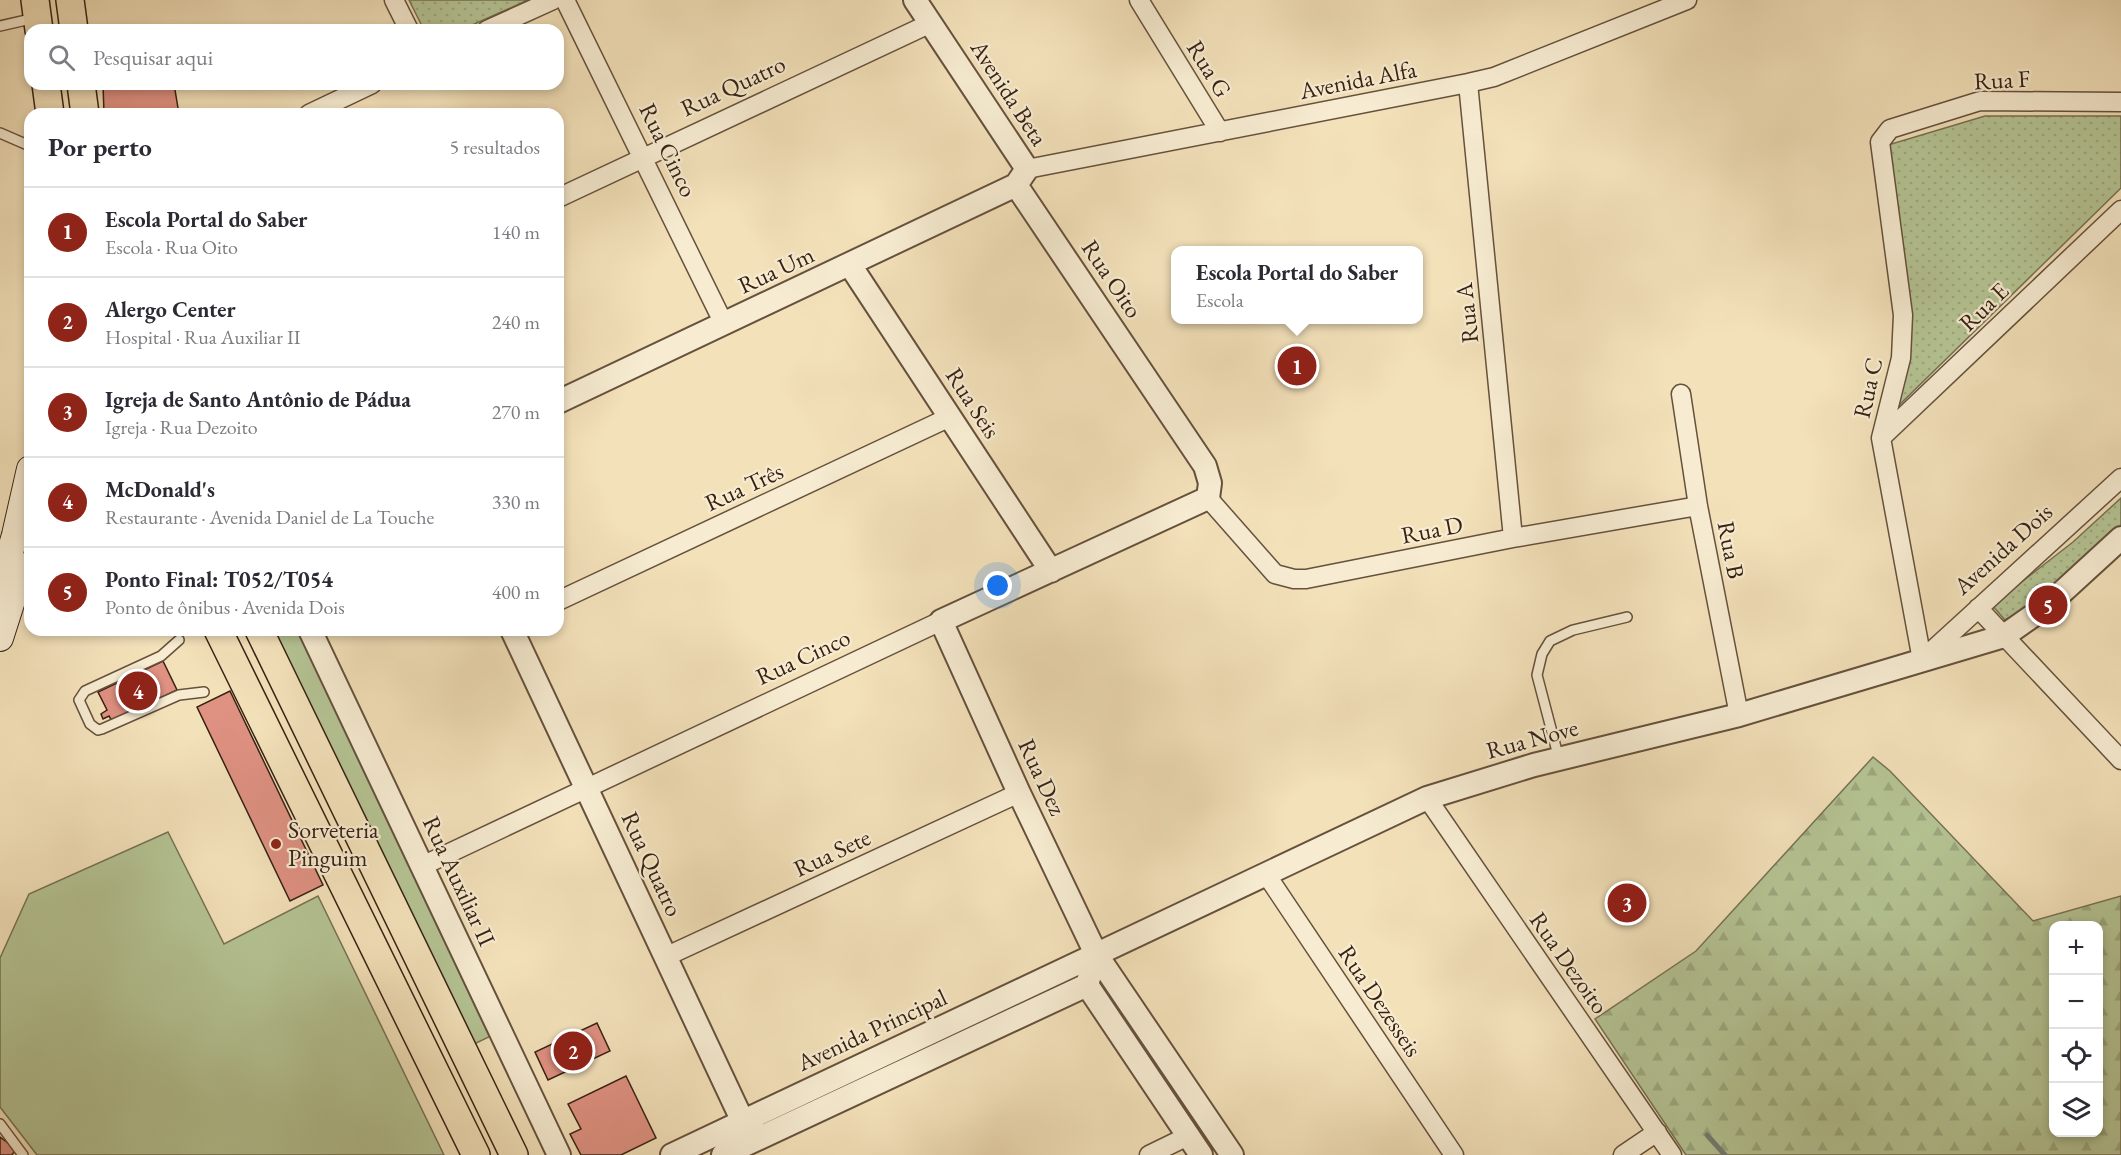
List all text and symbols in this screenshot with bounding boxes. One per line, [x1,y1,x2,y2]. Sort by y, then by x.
search box [24,24,564,90]
street label: Avenida Beta [963,33,1055,152]
street label: Rua G [1180,34,1239,103]
icon: search [45,41,78,74]
text: Pesquisar aqui [93,43,213,72]
street label: Rua Quatro [675,48,790,123]
street label: Avenida Alfa [1296,53,1419,106]
street label: Rua F [1973,63,2031,96]
street label: Rua Cinco [632,98,705,202]
text: Por perto [48,130,152,164]
text: 5 resultados [449,134,540,160]
text: Escola Portal do Saber [105,205,307,234]
text: 1 [62,219,73,245]
text: 140 m [492,219,540,245]
text: Escola · Rua Oito [105,234,238,260]
street label: Rua Oito [1075,234,1150,324]
street label: Rua Um [733,238,819,301]
popup [1171,246,1423,324]
text: Escola Portal do Saber [1196,258,1398,287]
street label: Rua E [1952,275,2015,338]
street label: Rua A [1448,281,1485,345]
text: Escola [1196,287,1244,313]
text: Alergo Center [105,295,236,324]
text: 2 [62,309,73,335]
text: 240 m [492,309,540,335]
text: Hospital · Rua Auxiliar II [105,324,301,350]
pin: 1 [1278,344,1316,388]
street label: Rua C [1846,355,1889,421]
street label: Rua Seis [939,361,1008,444]
text: Igreja de Santo Antônio de Pádua [105,385,411,414]
text: 3 [62,399,73,425]
text: 270 m [492,399,540,425]
text: Igreja · Rua Dezoito [105,414,258,440]
street label: Rua Três [700,455,788,518]
text: McDonald's [105,475,215,504]
text: 4 [62,489,73,515]
text: 330 m [492,489,540,515]
street label: Avenida Dois [1946,496,2059,602]
text: Restaurante · Avenida Daniel de La Touche [105,504,434,530]
street label: Rua D [1398,508,1465,551]
street label: Rua B [1711,518,1752,581]
text: Ponto Final: T052/T054 [105,565,333,594]
your location [983,571,1012,600]
text: 5 [62,579,73,605]
text: 400 m [492,579,540,605]
pin: 5 [2028,582,2068,628]
text: Ponto de ônibus · Avenida Dois [105,594,345,620]
street label: Rua Cinco [751,621,855,692]
pin: 4 [118,668,158,714]
street label: Rua Nove [1482,711,1581,766]
street label: Rua Dez [1011,734,1074,820]
street label: Rua Quatro [615,806,690,921]
street label: Rua Auxiliar II [416,811,503,951]
place label: Sorveteria Pinguim [288,814,379,873]
street label: Rua Sete [788,821,875,884]
marker: Sorveteria Pinguim [269,837,283,851]
pin: 3 [1608,880,1646,926]
street label: Rua Dezoito [1523,906,1616,1020]
map controls [2049,921,2103,1137]
button: + [2049,921,2103,975]
street label: Rua Dezesseis [1332,939,1429,1063]
button: − [2049,975,2103,1029]
street label: Avenida Principal [791,981,952,1078]
pin: 2 [554,1028,592,1074]
button: locate [2049,1029,2103,1083]
button: layers [2049,1083,2103,1137]

